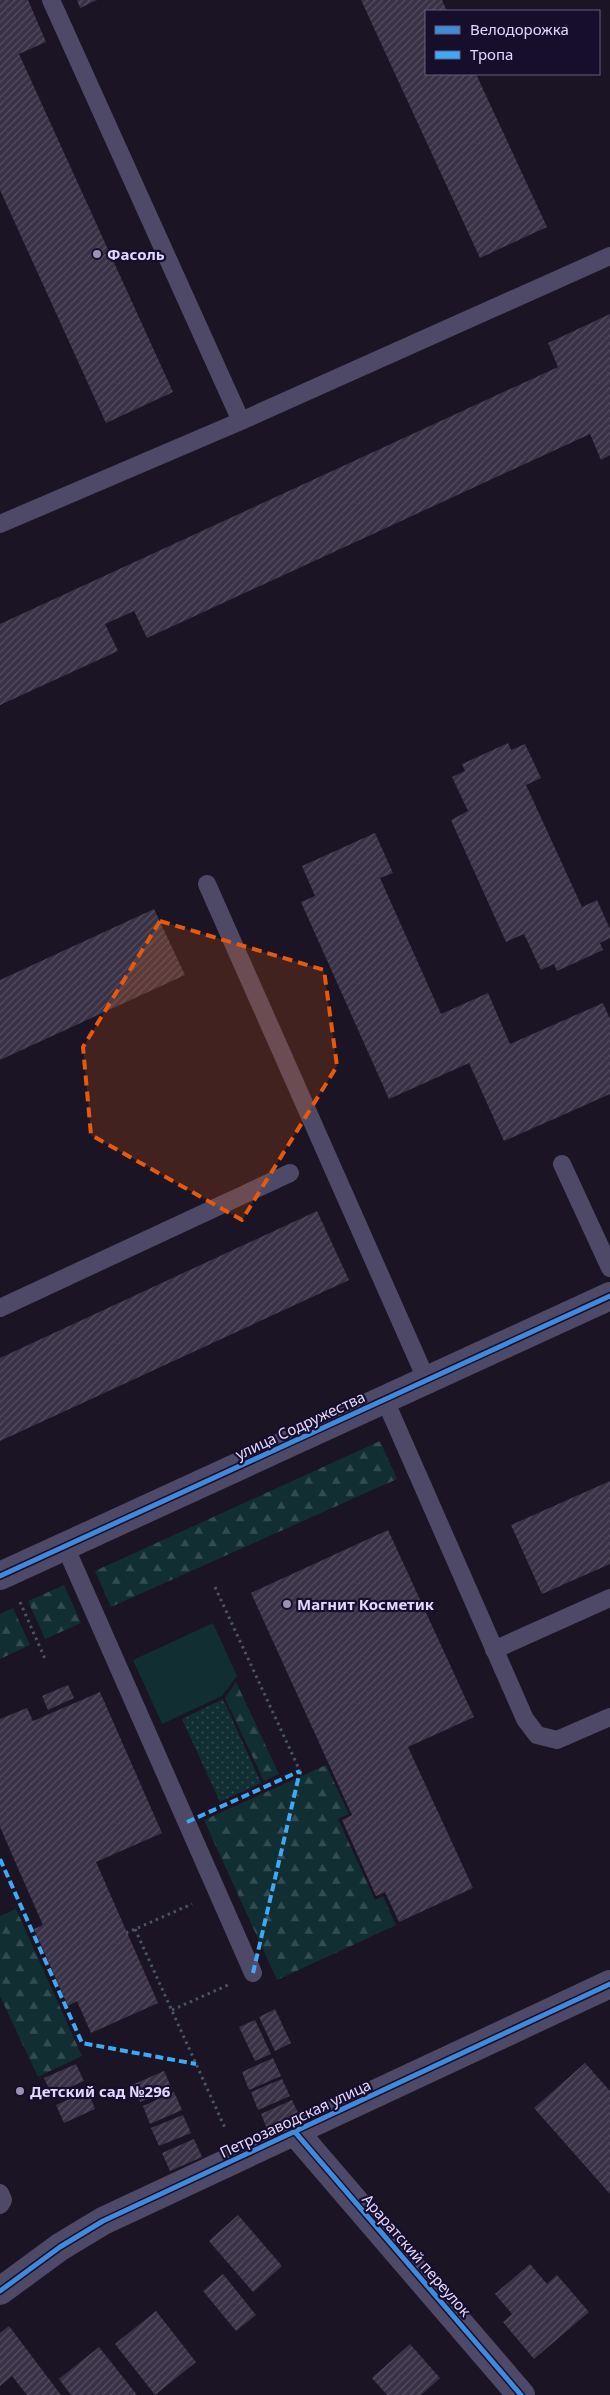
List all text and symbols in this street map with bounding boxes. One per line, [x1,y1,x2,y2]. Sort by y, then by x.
legend [425,10,600,75]
text: Велодорожка [470,19,569,39]
text: Тропа [470,44,513,64]
place label: Фасоль [107,244,165,264]
marker: Фасоль [91,248,103,260]
street label: улица Содружества [232,1386,368,1464]
place label: Магнит Косметик [297,1594,435,1614]
marker: Магнит Косметик [281,1598,293,1610]
street label: Петрозаводская улица [216,2074,374,2162]
place label: Детский сад №296 [30,2081,171,2101]
marker: Детский сад №296 [14,2085,26,2097]
street label: Араратский переулок [358,2190,476,2320]

